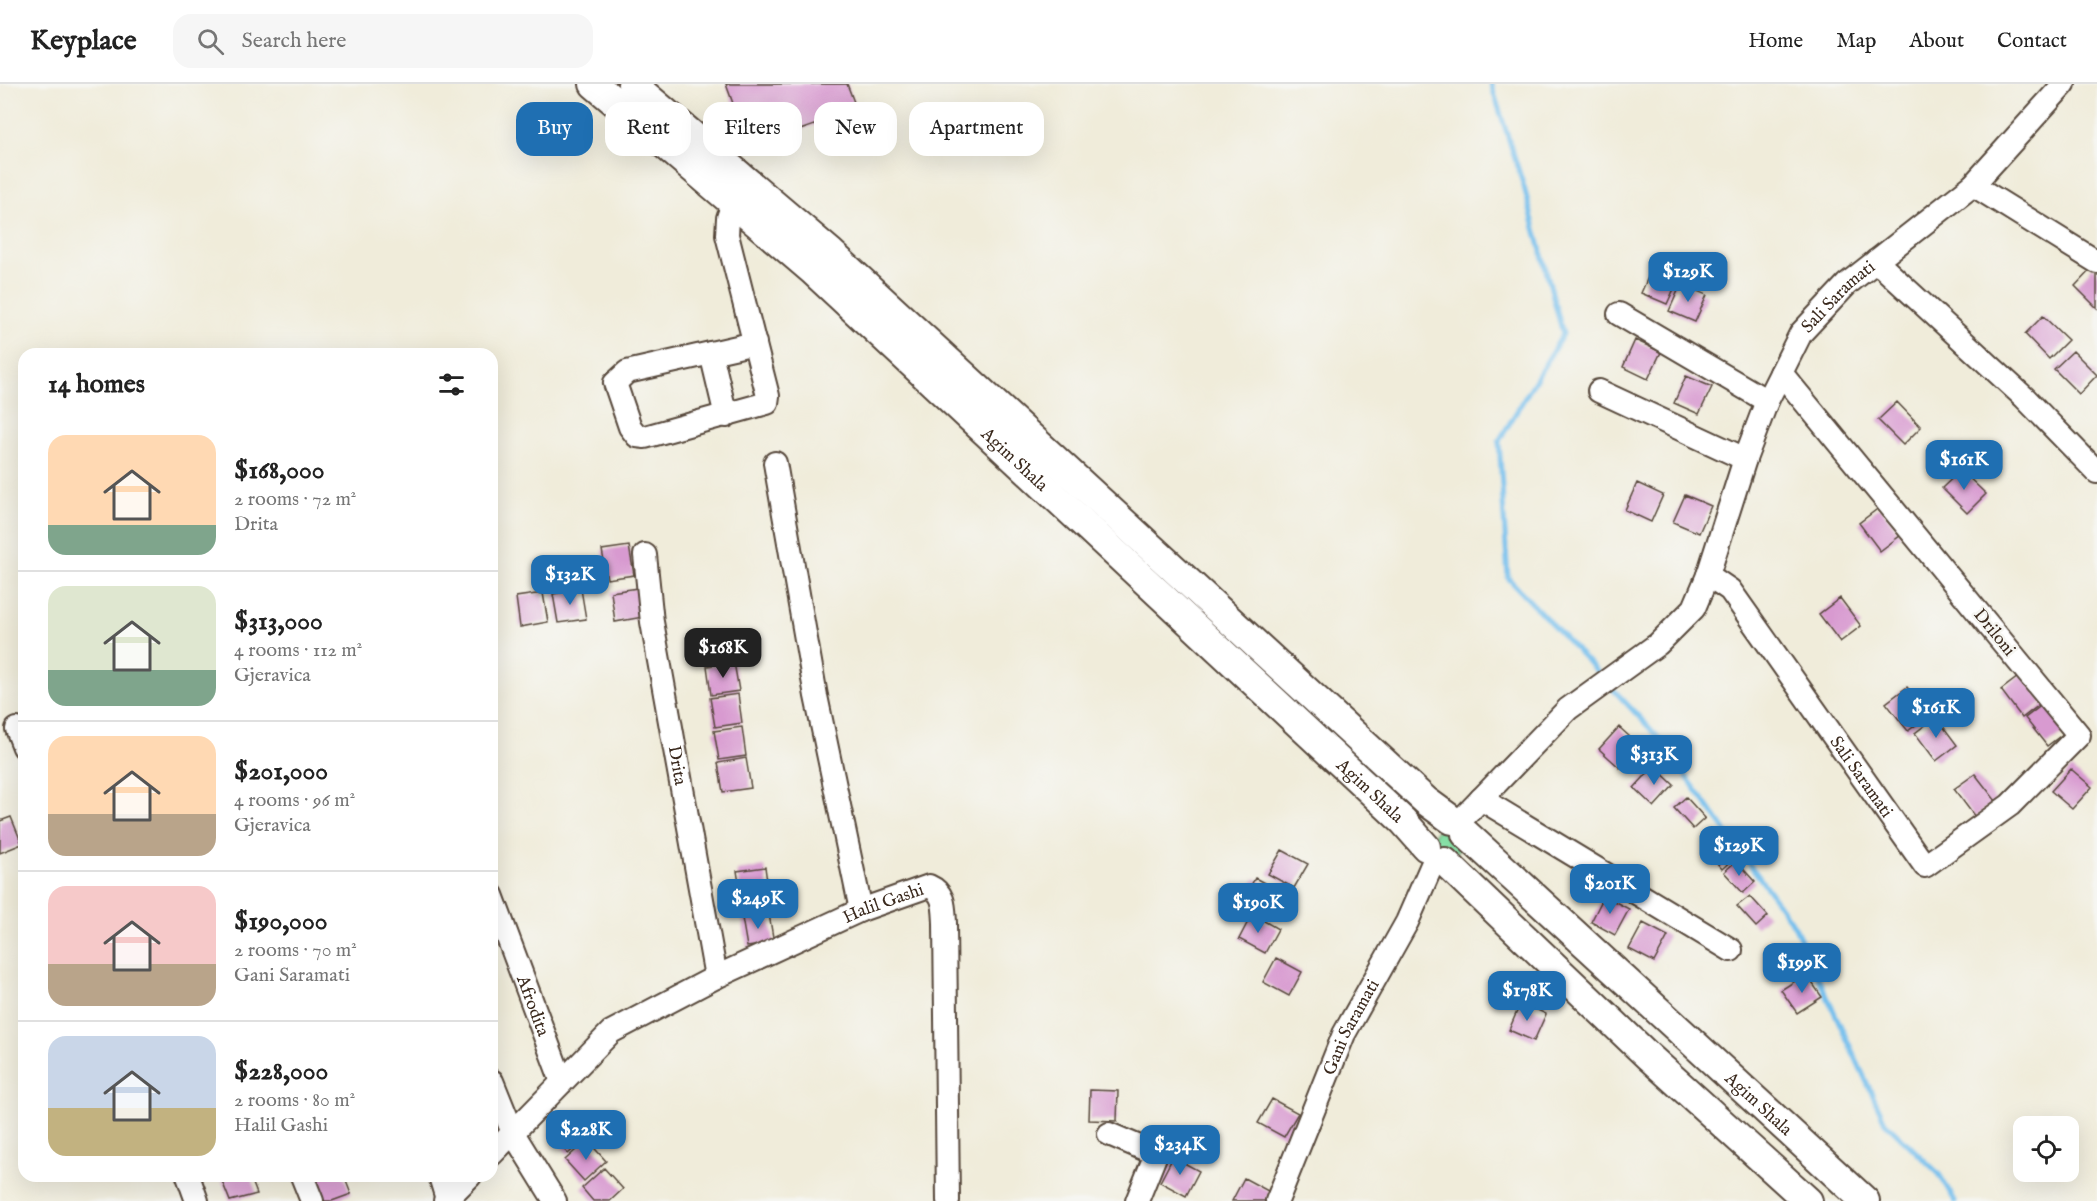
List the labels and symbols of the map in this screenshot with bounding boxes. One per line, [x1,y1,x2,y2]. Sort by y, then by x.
pin: $129K [1646,252,1730,303]
street label: Sali Saramati [1797,256,1880,339]
street label: Agim Shala [975,423,1053,497]
pin: $161K [1922,440,2006,491]
pin: $132K [528,555,612,606]
street label: Driloni [1968,604,2020,662]
pin: $168K [681,628,765,679]
pin: $161K [1894,688,1978,739]
street label: Sali Saramati [1824,732,1897,823]
pin: $313K [1612,735,1696,786]
street label: Drita [662,744,691,787]
street label: Agim Shala [1330,754,1408,829]
pin: $129K [1697,826,1781,877]
pin: $201K [1568,864,1652,915]
pin: $249K [716,879,800,930]
street label: Halil Gashi [840,879,927,930]
pin: $190K [1216,883,1300,934]
pin: $199K [1760,943,1844,994]
street label: Afrodita [510,971,554,1040]
pin: $178K [1485,971,1569,1022]
street label: Gani Saramati [1319,975,1385,1079]
street label: Agim Shala [1719,1067,1797,1142]
pin: $228K [544,1110,628,1161]
pin: $234K [1138,1125,1222,1176]

